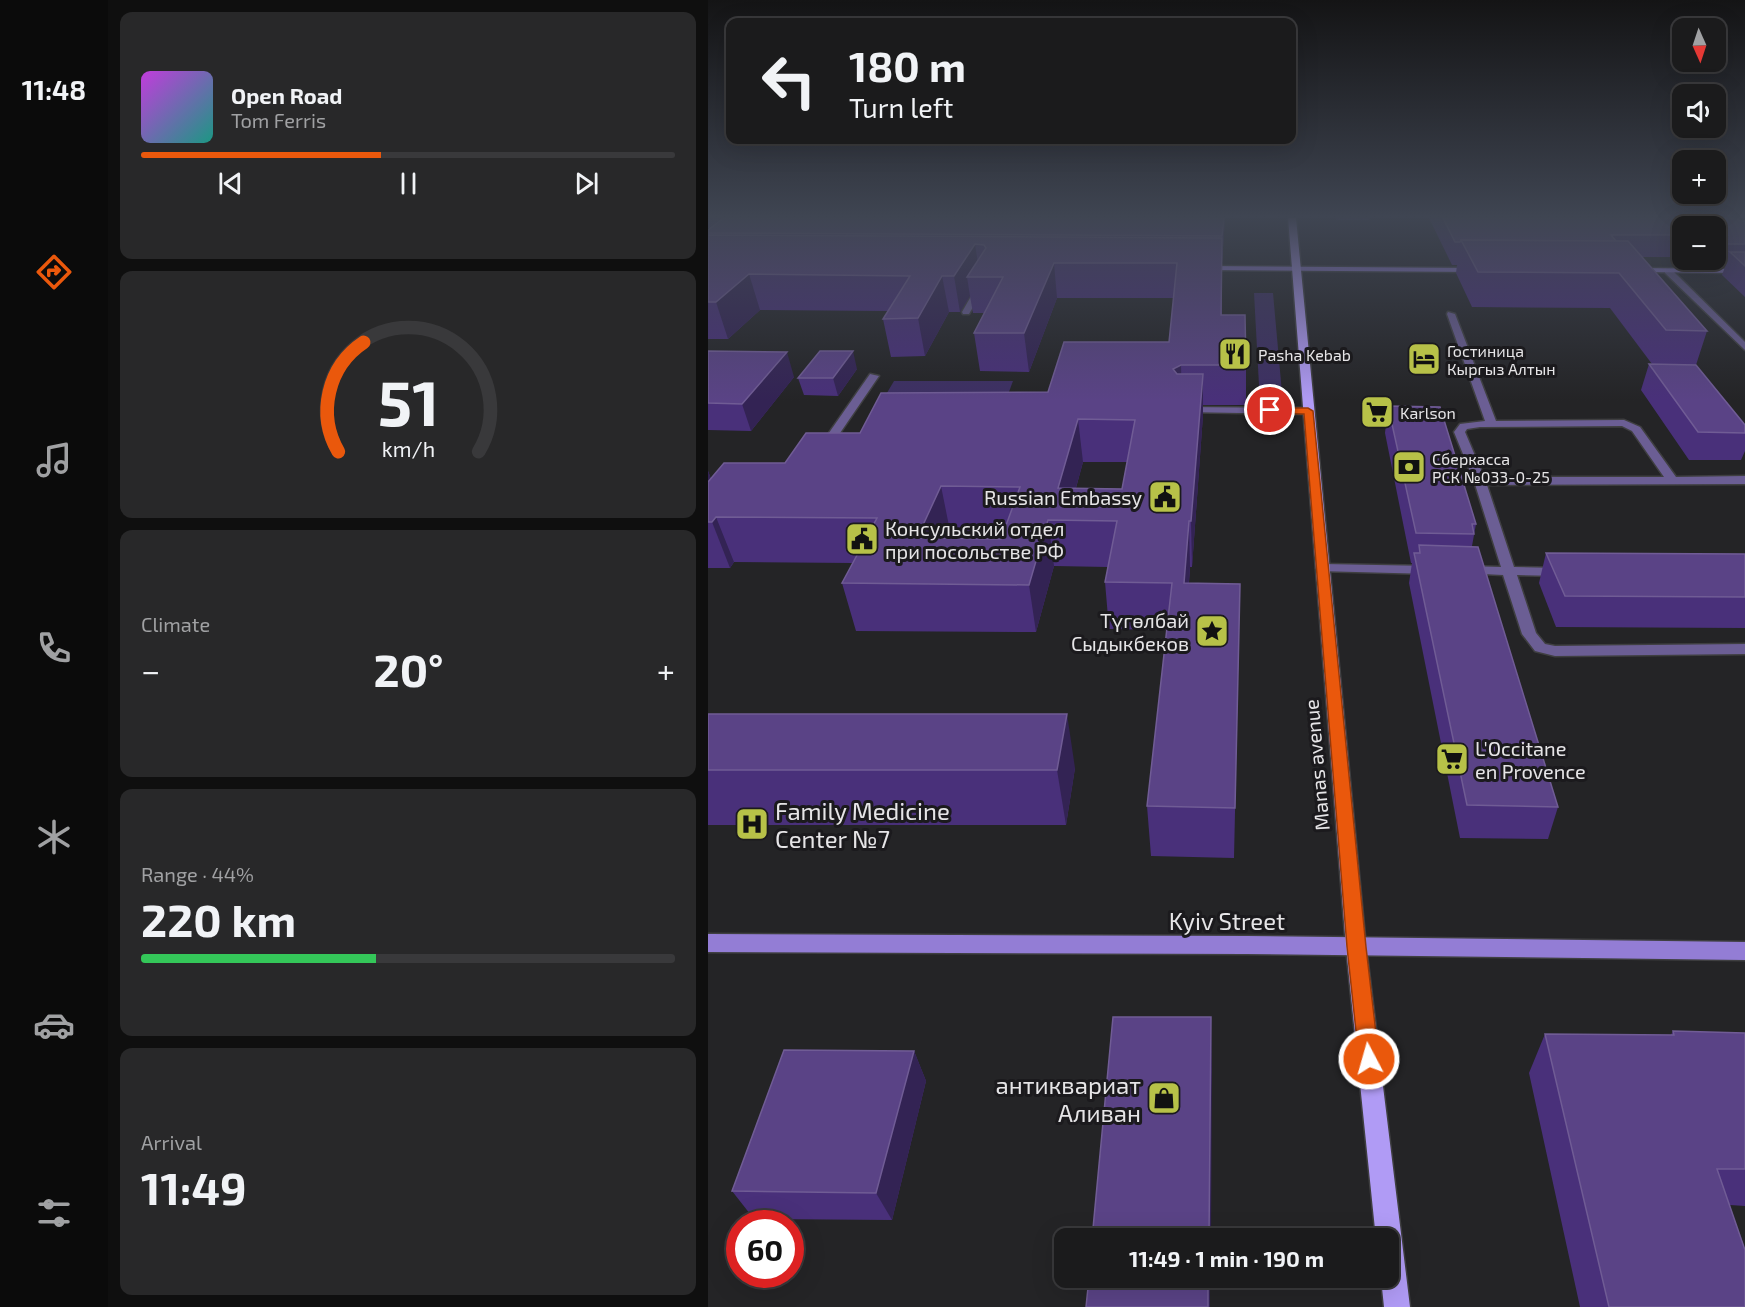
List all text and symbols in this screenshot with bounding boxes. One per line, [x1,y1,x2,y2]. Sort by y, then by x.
north arrow [1672,18,1726,72]
map controls [1672,18,1726,270]
text: 180 m [849,40,966,90]
icon: left [750,42,828,120]
text: 11:48 [22,73,86,105]
text: Open Road [231,82,343,108]
button: sound [1672,84,1726,138]
text: Turn left [849,91,953,123]
text: Tom Ferris [231,108,326,132]
button: + [1672,150,1726,204]
icon: previous [214,167,247,200]
icon: pause [392,167,425,200]
icon: next [570,167,603,200]
button: − [1672,216,1726,270]
icon: directions [33,251,75,293]
restaurant icon: Pasha Kebab [1217,336,1253,372]
hotel icon: Гостиница Кыргыз Алтын [1406,341,1442,377]
place label: Гостиница Кыргыз Алтын [1447,341,1556,378]
place label: Pasha Kebab [1258,345,1351,364]
text: 51 [377,364,439,439]
pin [1244,384,1295,435]
icon: arrive [1253,393,1286,426]
supermarket icon: Karlson [1359,394,1395,430]
place label: Karlson [1400,403,1456,422]
text: km/h [381,436,435,461]
icon: music [33,439,75,481]
bank icon: Сберкасса РСК №033-0-25 [1391,449,1427,485]
place label: Сберкасса РСК №033-0-25 [1432,449,1550,486]
public building icon: Russian Embassy [1147,479,1183,515]
place label: Russian Embassy [984,485,1142,509]
place label: Консульский отдел при посольстве РФ [885,516,1065,563]
public building icon: Консульский отдел при посольстве РФ [844,521,880,557]
place label: Түгөлбай Сыдыкбеков [1071,608,1189,655]
text: Climate [141,612,210,636]
place icon: Түгөлбай Сыдыкбеков [1194,613,1230,649]
icon: phone [33,627,75,669]
text: 20° [374,642,444,696]
text: − [141,650,160,690]
text: + [657,650,675,690]
street label: Manas avenue [1298,698,1334,832]
place label: L'Occitane en Provence [1475,736,1586,783]
supermarket icon: L'Occitane en Provence [1434,741,1470,777]
place label: Family Medicine Center №7 [775,796,950,853]
hospital icon: Family Medicine Center №7 [734,806,770,842]
icon: climate [33,816,75,858]
text: Range · 44% [141,862,254,886]
text: 220 km [141,892,296,946]
street label: Kyiv Street [1169,906,1285,935]
icon: car [33,1004,75,1046]
position arrow [1337,1027,1401,1091]
place label: антиквариат Аливан [995,1070,1141,1127]
shop icon: антиквариат Аливан [1146,1080,1182,1116]
text: Arrival [141,1130,202,1154]
text: 11:49 [141,1160,247,1214]
icon: filters [33,1192,75,1234]
speed limit sign: 60 [726,1210,804,1288]
text: 11:49 · 1 min · 190 m [1129,1245,1324,1271]

